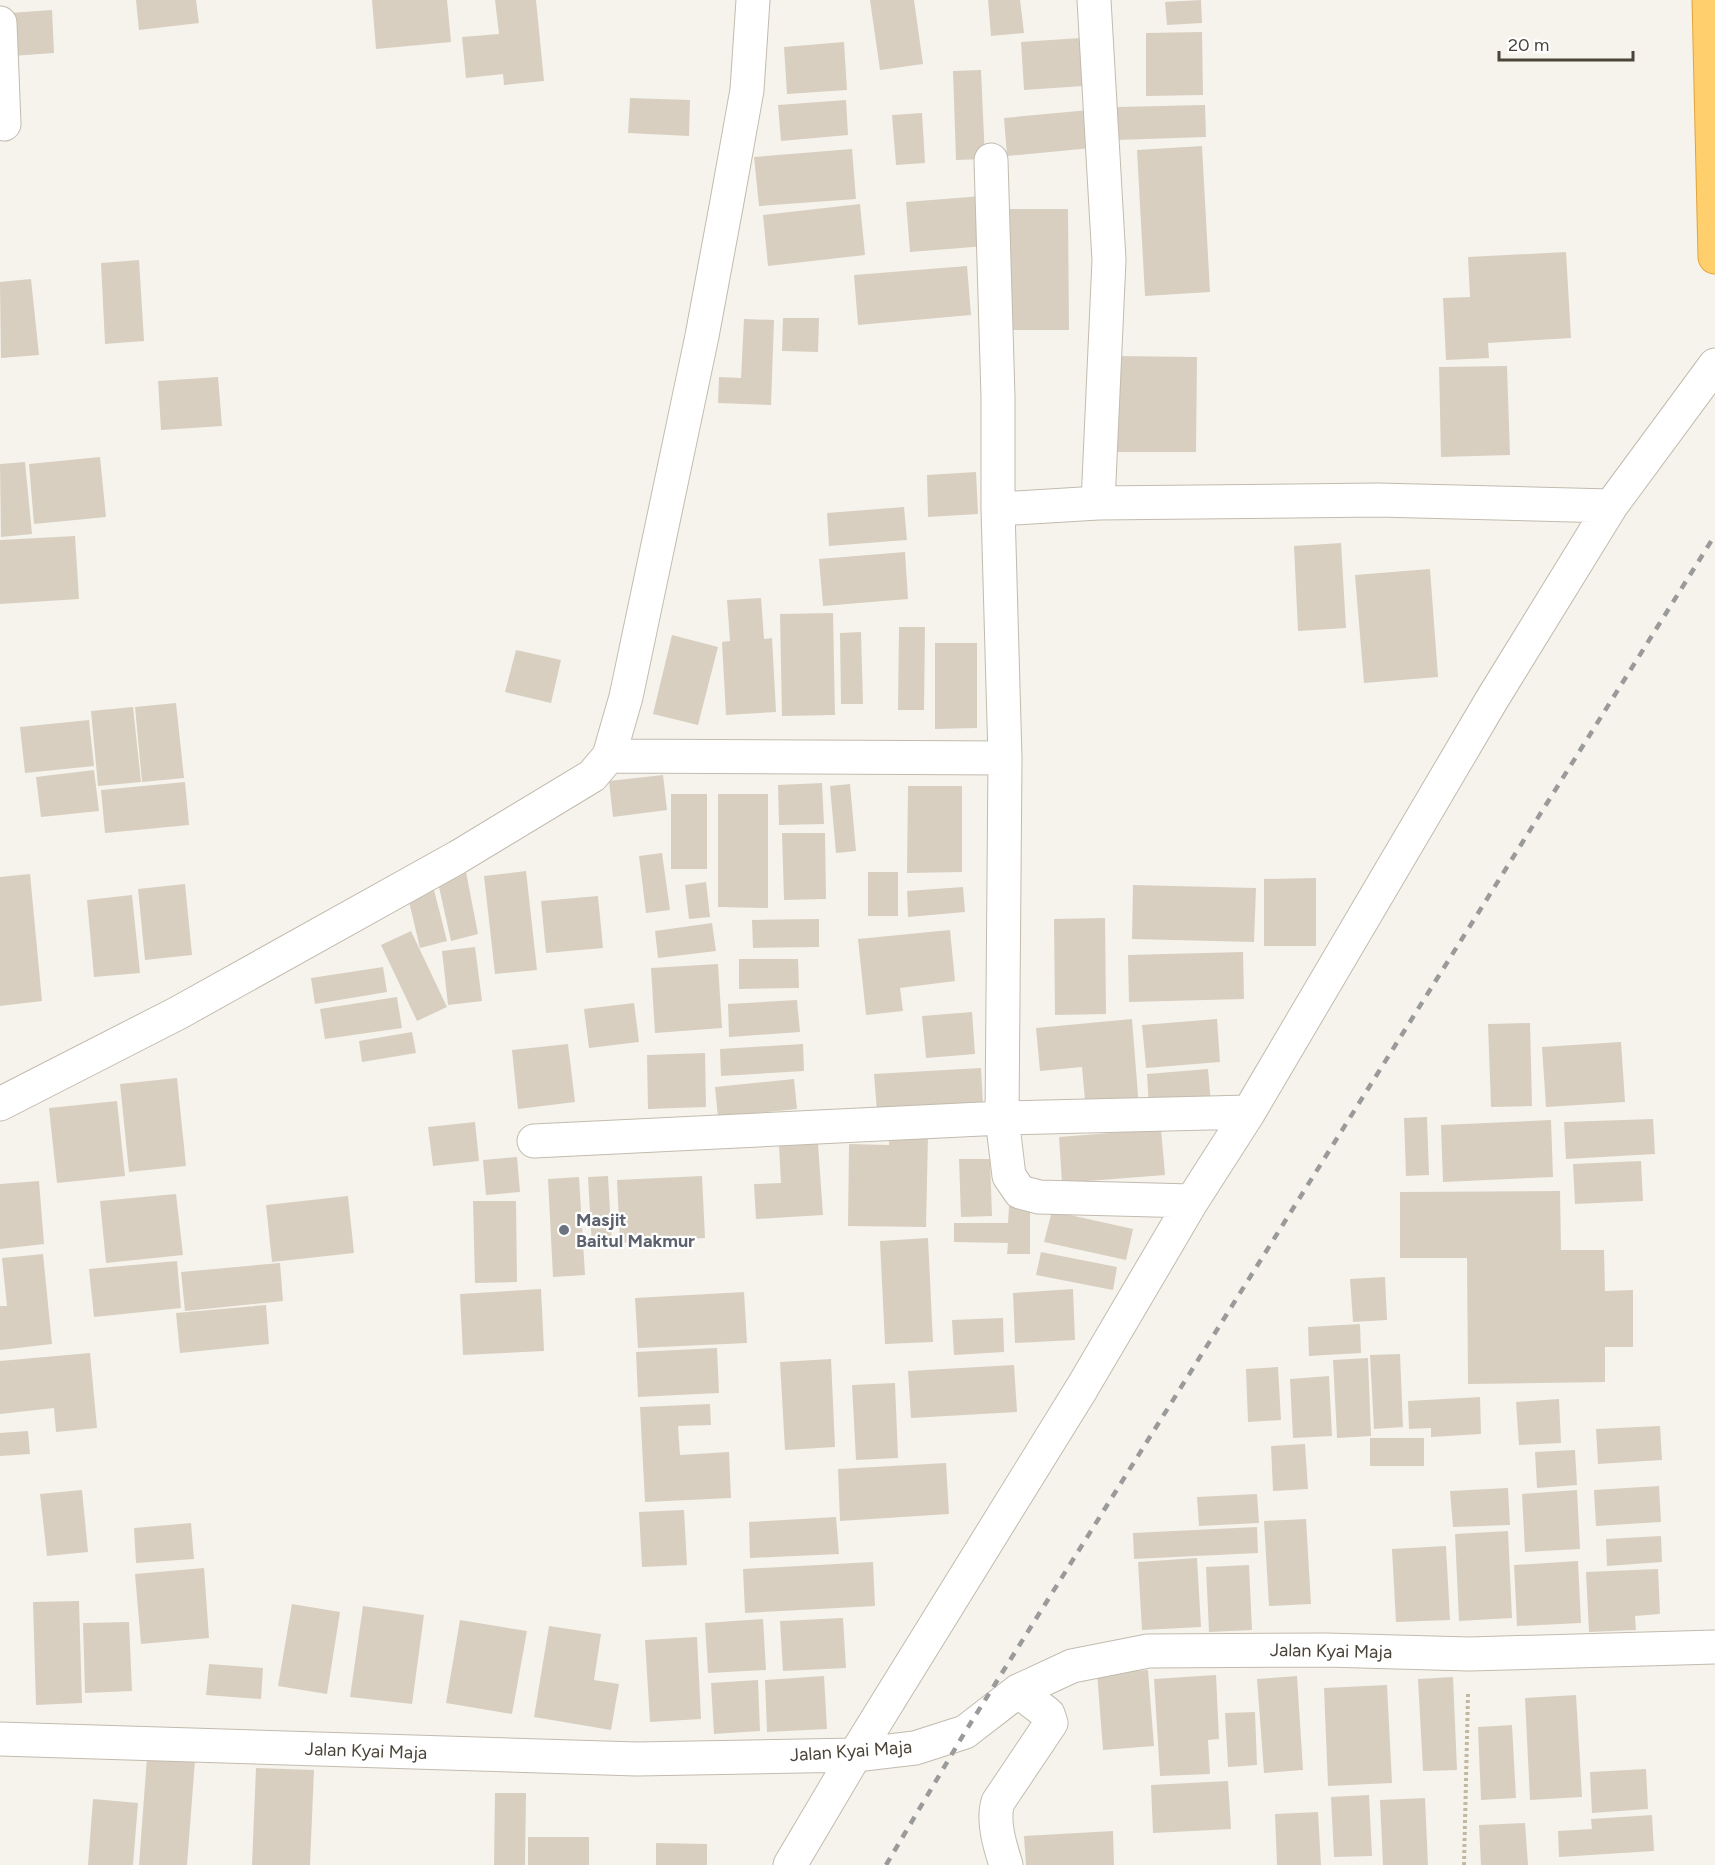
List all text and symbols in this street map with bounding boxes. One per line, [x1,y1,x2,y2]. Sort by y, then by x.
scale bar [1499,24,1632,62]
text: 20 m [1508,34,1549,56]
place label: Masjit Baitul Makmur [576,1209,695,1252]
marker: Masjit Baitul Makmur [557,1223,571,1237]
street label: Jalan Kyai Maja [1270,1639,1392,1663]
street label: Jalan Kyai Maja [789,1736,913,1766]
street label: Jalan Kyai Maja [304,1738,428,1764]

